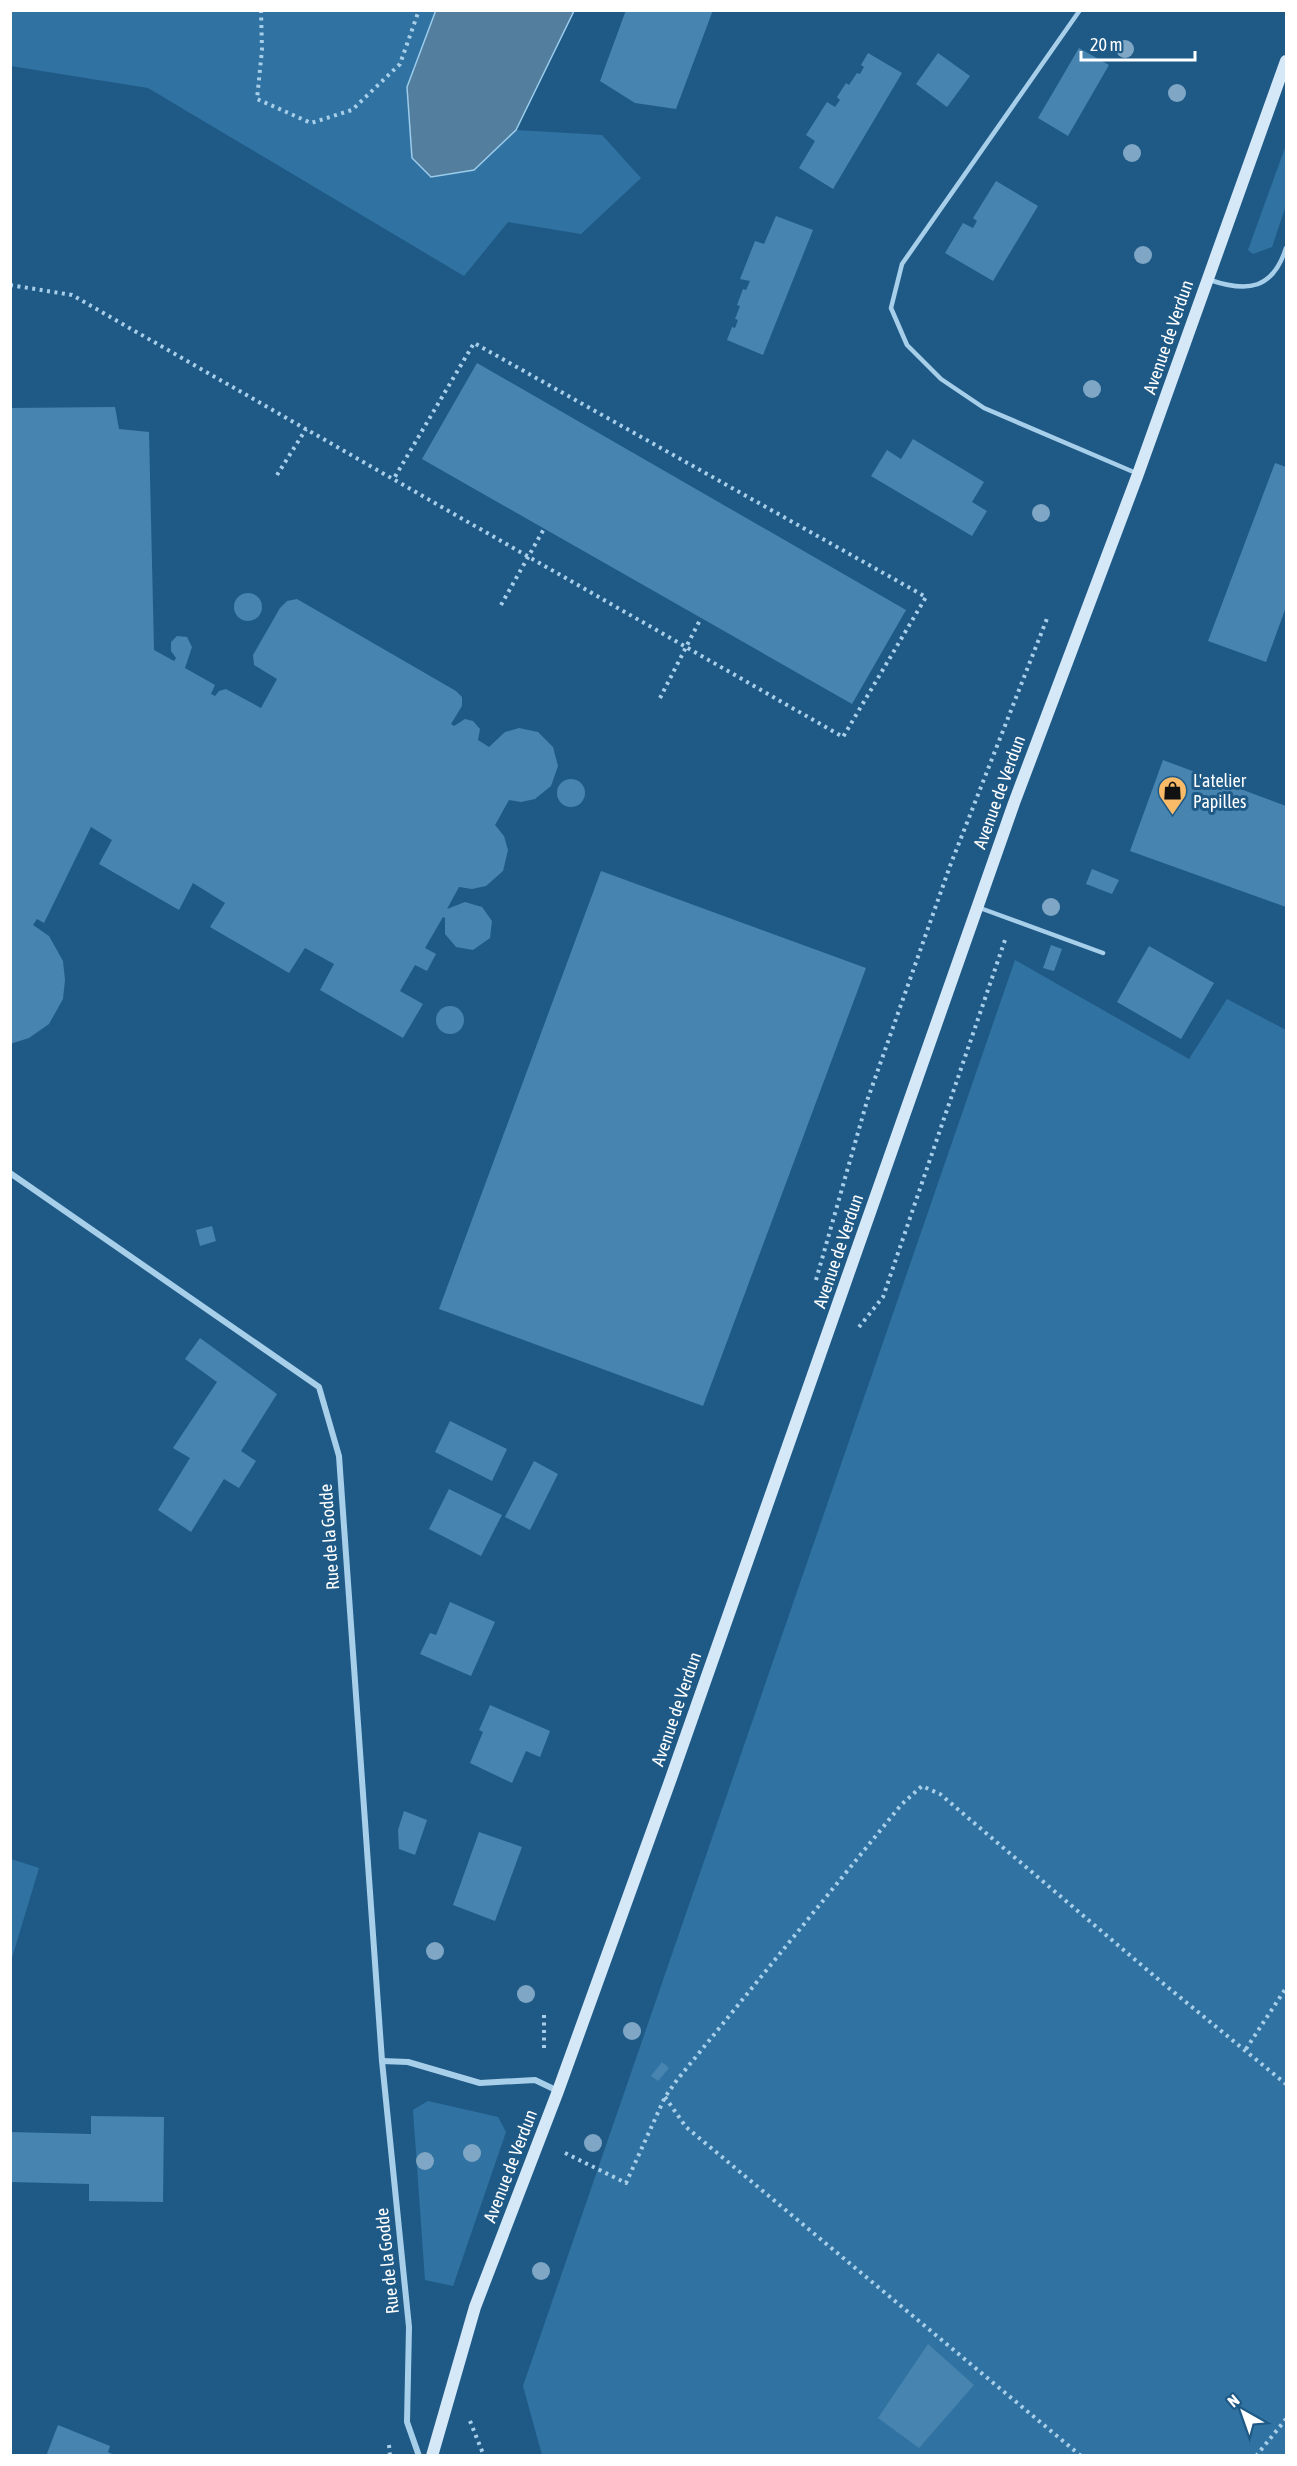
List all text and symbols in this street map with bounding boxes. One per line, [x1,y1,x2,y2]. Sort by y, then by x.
scale bar [1081,24,1195,62]
text: 20 m [1090,34,1122,55]
street label: Avenue de Verdun [1139,277,1197,397]
street label: Avenue de Verdun [969,732,1029,852]
place label: L'atelier Papilles [1193,770,1247,812]
shop icon: L'atelier Papilles [1156,774,1188,816]
street label: Avenue de Verdun [809,1191,867,1311]
street label: Rue de la Godde [315,1483,343,1591]
street label: Avenue de Verdun [647,1649,705,1769]
street label: Avenue de Verdun [479,2107,541,2225]
street label: Rue de la Godde [371,2207,403,2315]
north arrow [1213,2382,1273,2442]
text: N [1224,2391,1243,2410]

